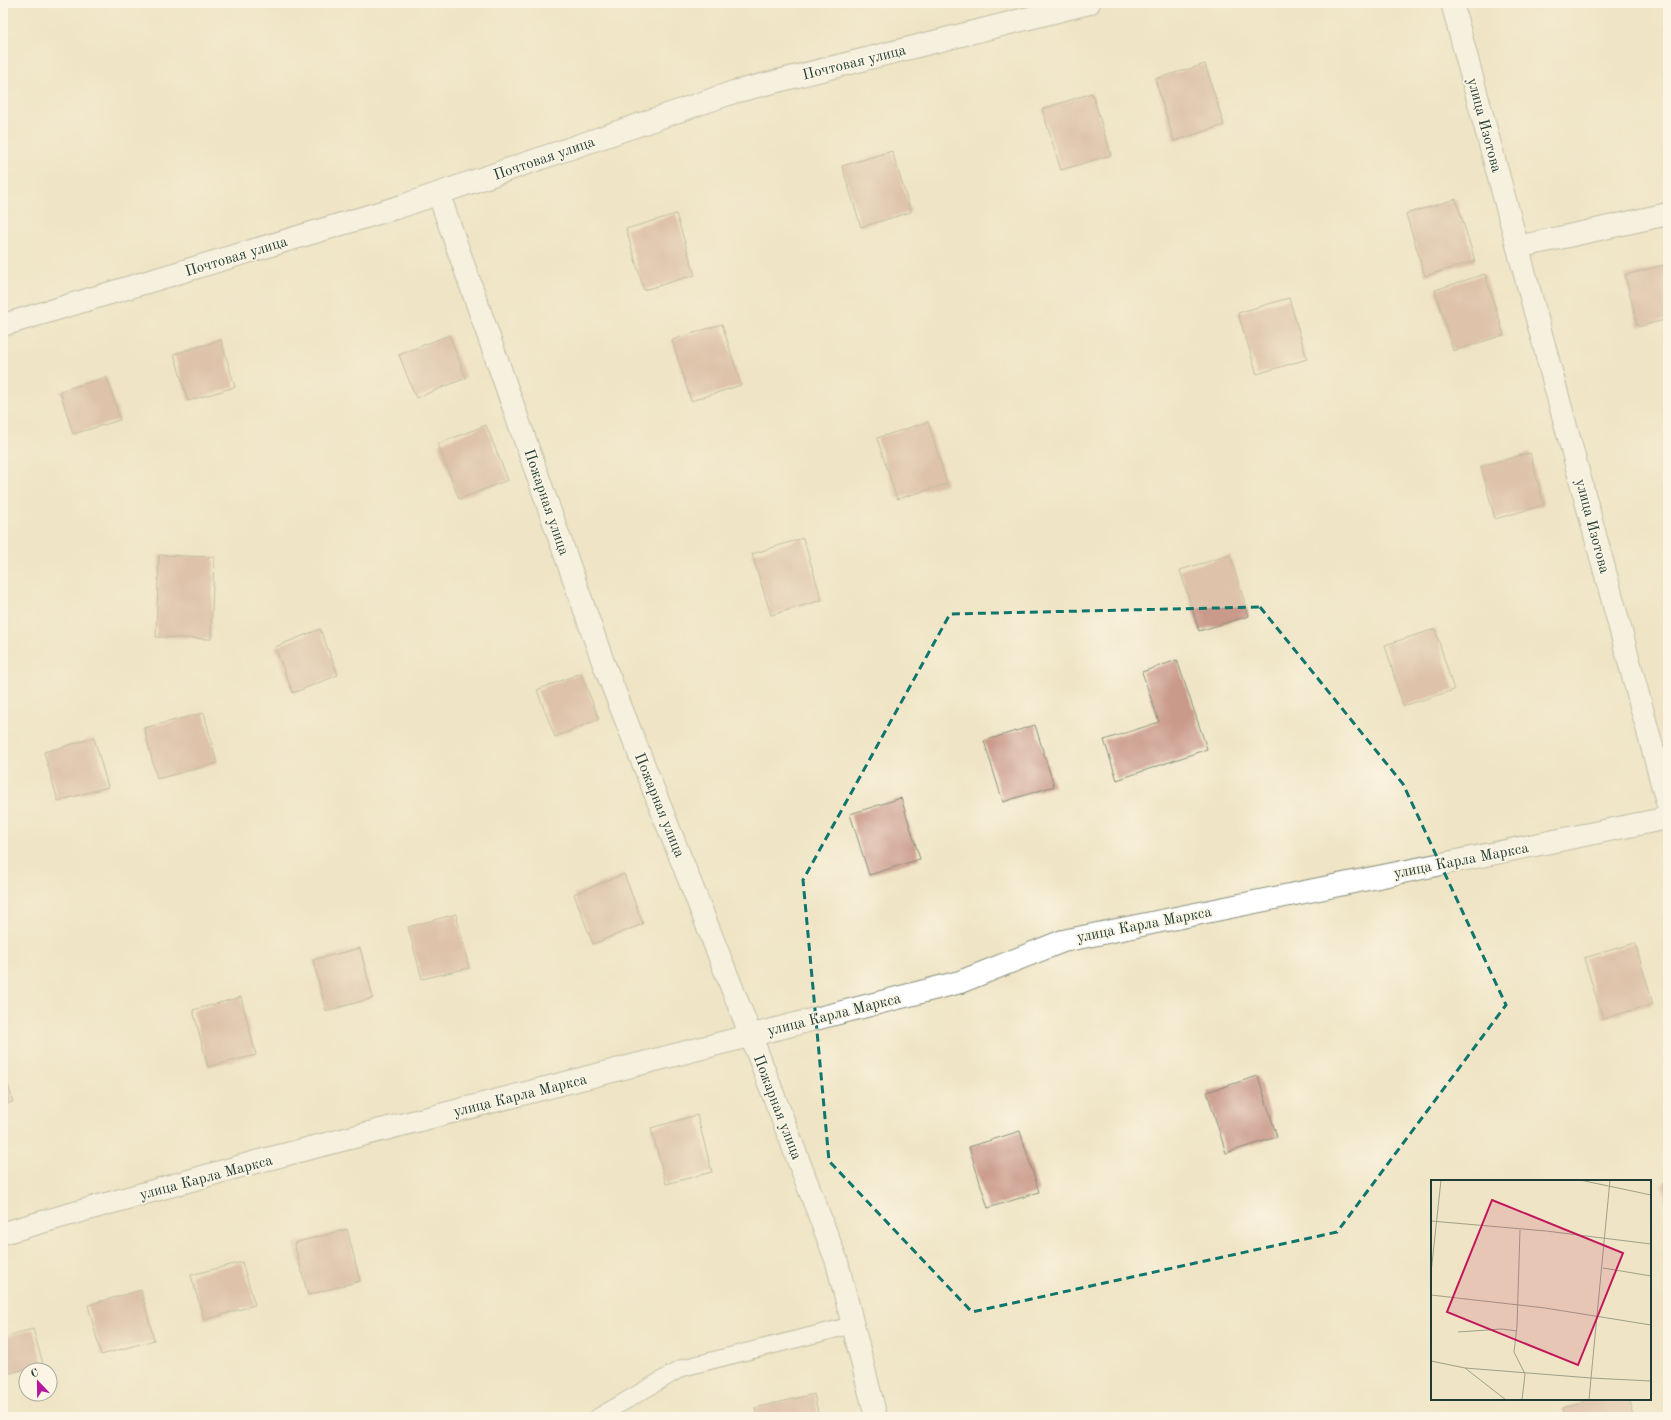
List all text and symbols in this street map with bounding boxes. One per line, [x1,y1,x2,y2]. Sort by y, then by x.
street label: Почтовая улица [801,43,908,84]
street label: улица Изотова [1464,77,1504,175]
street label: Почтовая улица [492,135,598,184]
street label: Почтовая улица [183,235,290,280]
street label: Пожарная улица [520,447,571,558]
street label: улица Изотова [1572,478,1612,576]
street label: Пожарная улица [631,751,687,860]
street label: улица Карла Маркса [1393,841,1531,882]
street label: улица Карла Маркса [1076,905,1214,946]
street label: улица Карла Маркса [766,991,903,1039]
street label: Пожарная улица [750,1053,804,1163]
street label: улица Карла Маркса [452,1072,589,1120]
street label: улица Карла Маркса [138,1153,275,1203]
inset map [1431,1180,1651,1400]
north arrow [18,1362,58,1402]
text: С [29,1368,40,1381]

